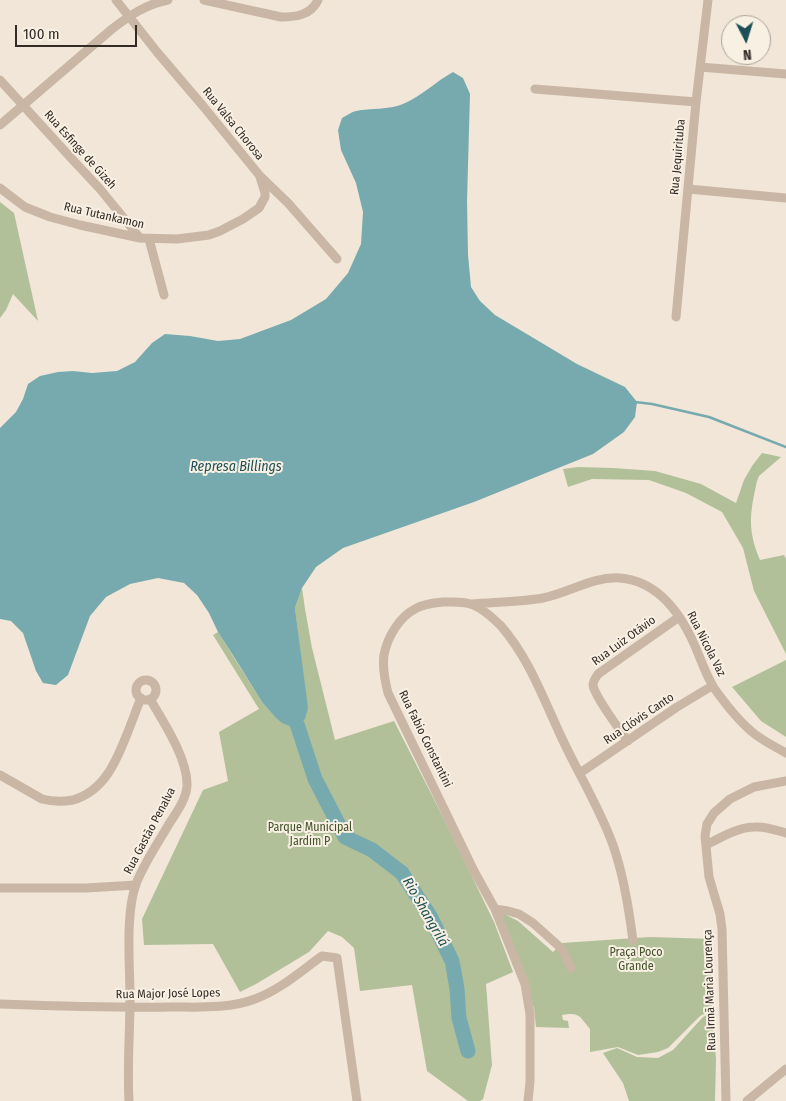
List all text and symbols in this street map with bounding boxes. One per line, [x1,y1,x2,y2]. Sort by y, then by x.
scale bar [18,15,140,47]
north arrow [721,15,771,65]
text: 100 m [23,25,60,43]
text: N [742,46,752,63]
street label: Rua Valsa Chorosa [199,85,267,163]
street label: Rua Esfinge de Gizeh [41,108,119,192]
street label: Rua Jequirituba [668,119,688,195]
street label: Rua Tutankamon [62,200,146,232]
water label: Represa Billings [190,459,282,475]
street label: Rua Nicola Vaz [683,609,729,679]
street label: Rua Luiz Otávio [589,613,659,669]
street label: Rua Fabio Constantini [395,688,455,790]
street label: Rua Clóvis Canto [601,690,677,748]
street label: Rua Gastão Penalva [121,785,179,877]
park label: Parque Municipal Jardim P [268,821,352,849]
water label: Rio Shangrilá [398,874,452,950]
street label: Rua Irmã Maria Lourença [701,929,719,1051]
park label: Praça Poco Grande [610,946,662,974]
street label: Rua Major José Lopes [116,986,220,1002]

